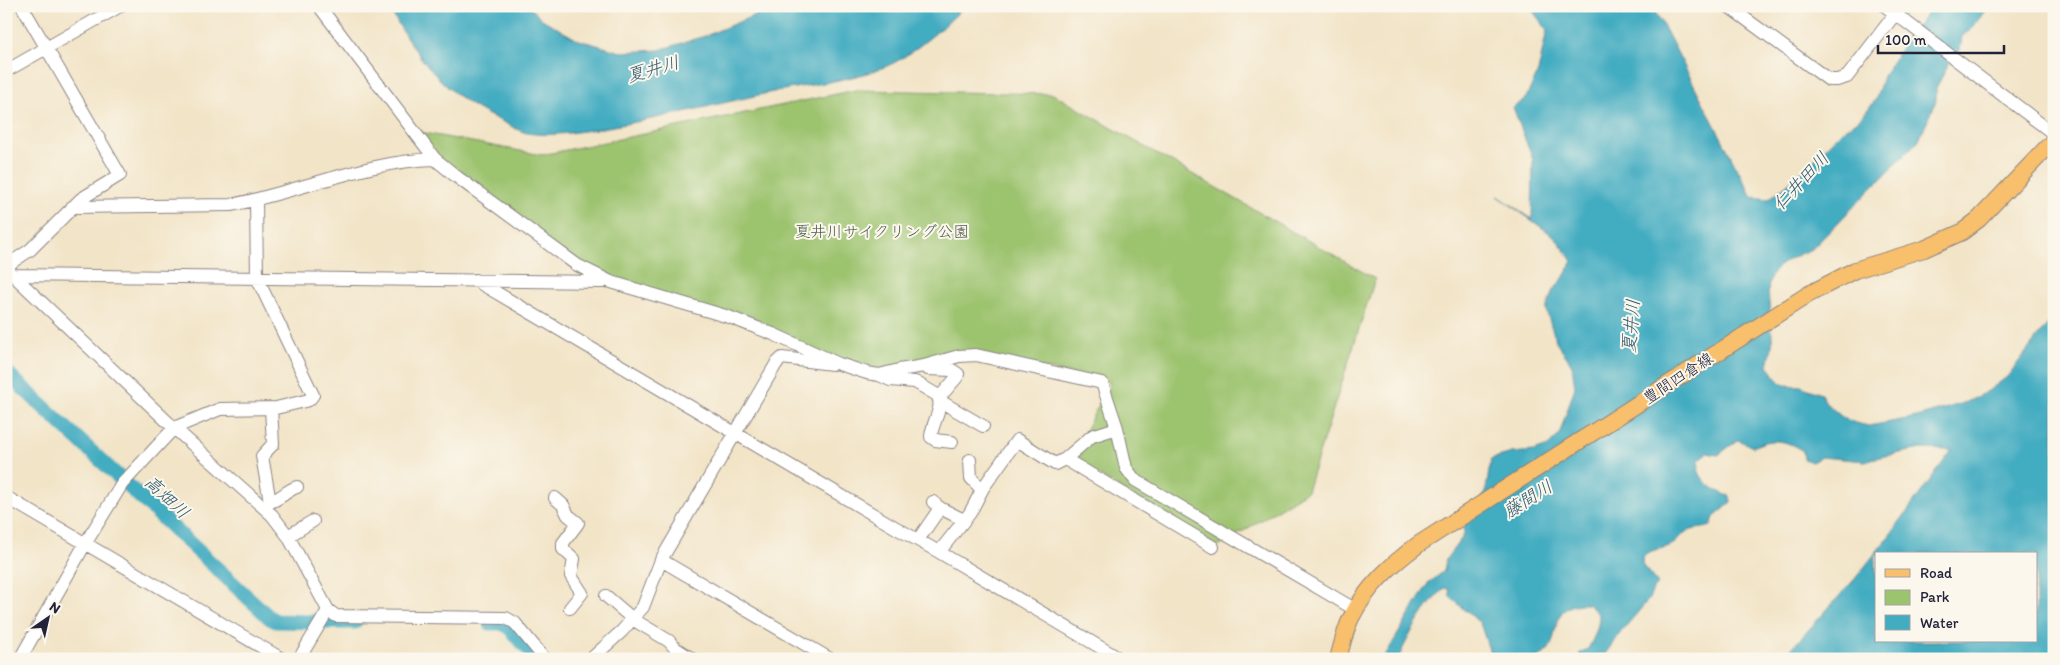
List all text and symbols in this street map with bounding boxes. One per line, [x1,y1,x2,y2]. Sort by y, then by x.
scale bar [1878,22,2004,54]
text: 100 m [1885,31,1927,49]
water label: 夏井川 [624,51,682,87]
water label: 仁井田川 [1768,147,1834,215]
park label: 夏井川サイクリング公園 [795,222,969,241]
water label: 夏井川 [1618,298,1644,354]
street label: 豊間四倉線 [1639,348,1717,408]
water label: 高畑川 [140,471,194,523]
water label: 藤間川 [1499,475,1557,523]
legend [1875,552,2038,642]
text: Road [1920,564,1953,582]
text: Park [1920,588,1950,606]
north arrow [22,592,72,642]
text: N [46,598,64,617]
text: Water [1920,614,1959,632]

